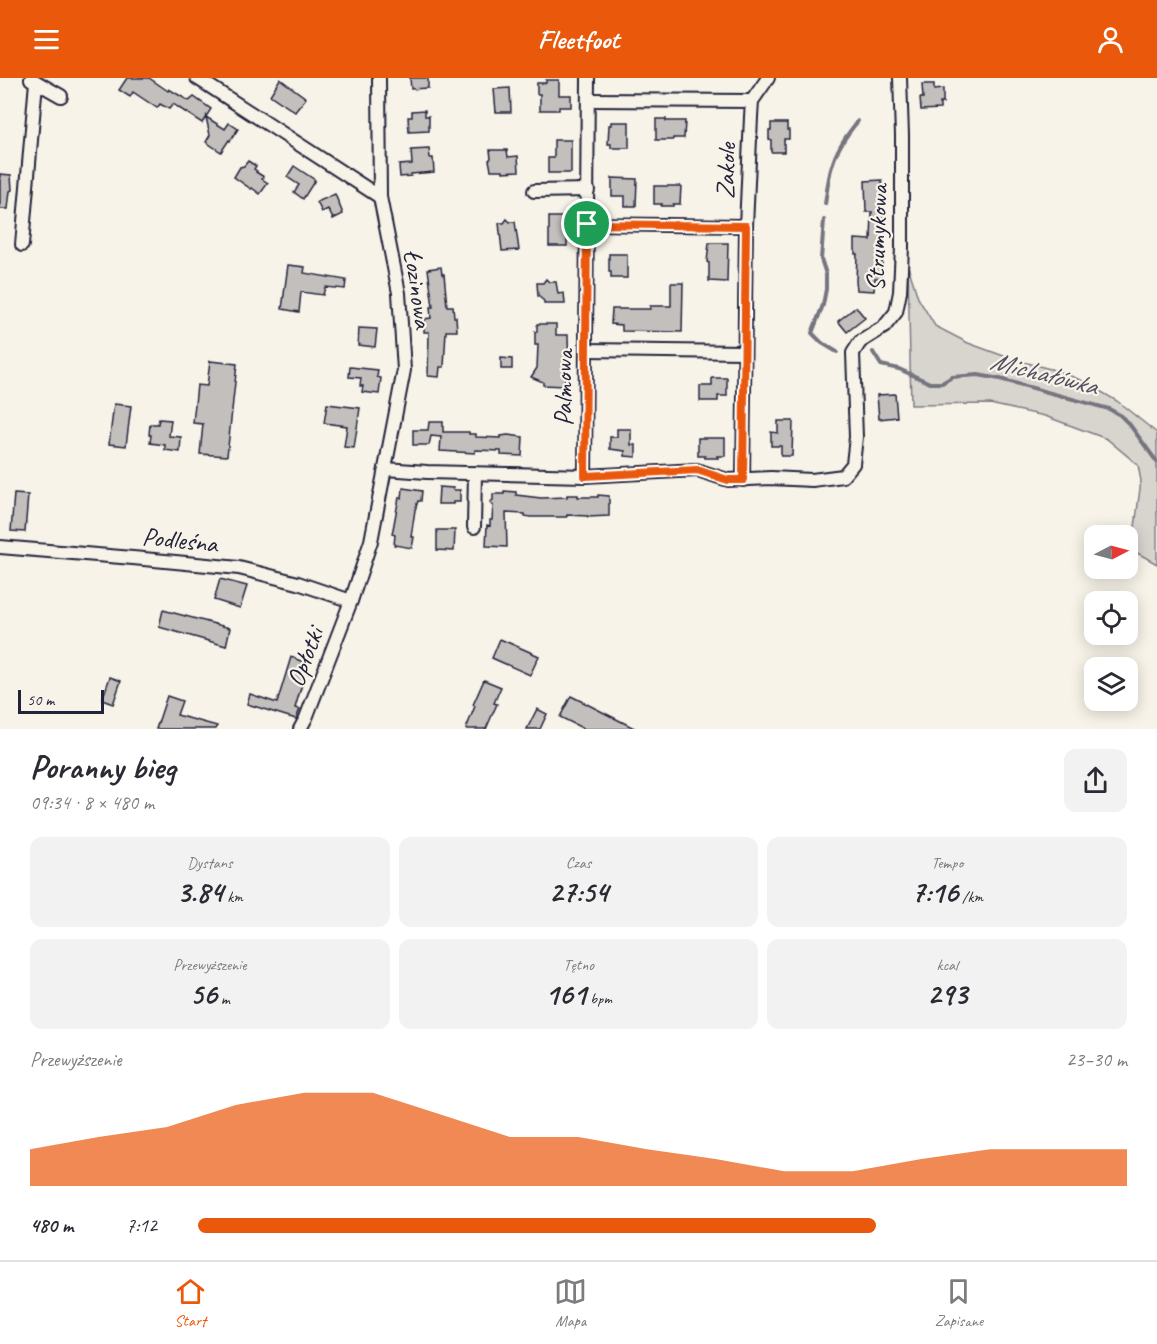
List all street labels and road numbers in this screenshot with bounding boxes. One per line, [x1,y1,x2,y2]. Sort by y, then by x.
street label: Zakole [709,141,744,200]
street label: Strumykowa [859,182,895,292]
street label: Łozinowa [396,248,440,332]
street label: Palmowa [547,348,580,426]
street label: Podleśna [141,520,221,561]
street label: Opłotki [279,620,332,691]

